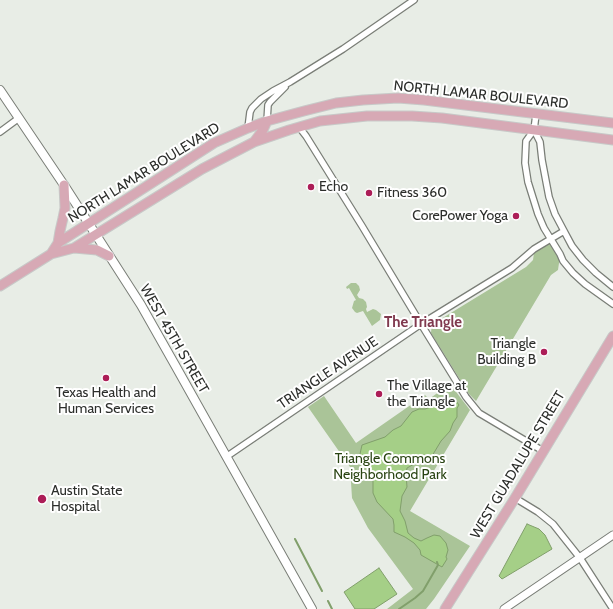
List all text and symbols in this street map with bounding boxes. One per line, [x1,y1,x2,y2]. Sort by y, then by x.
street label: NORTH LAMAR BOULEVARD [393,77,569,113]
street label: NORTH LAMAR BOULEVARD [65,119,223,227]
place label: Echo [319,179,348,195]
marker: Echo [306,182,316,192]
place label: Fitness 360 [377,185,447,201]
marker: Fitness 360 [364,188,374,198]
place label: CorePower Yoga [412,208,508,224]
marker: CorePower Yoga [511,211,521,221]
street label: WEST 45TH STREET [136,282,212,396]
district label: The Triangle [384,314,462,332]
street label: TRIANGLE AVENUE [275,333,381,413]
place label: Triangle Building B [477,336,536,368]
marker: Triangle Building B [539,347,549,357]
marker: Texas Health and Human Services [101,373,111,383]
place label: The Village at the Triangle [387,378,466,410]
place label: Texas Health and Human Services [56,385,156,418]
street label: WEST GUADALUPE STREET [467,388,569,542]
marker: The Village at the Triangle [374,389,384,399]
park label: Triangle Commons Neighborhood Park [333,451,447,484]
place label: Austin State Hospital [51,483,122,516]
marker: Austin State Hospital [36,493,48,505]

